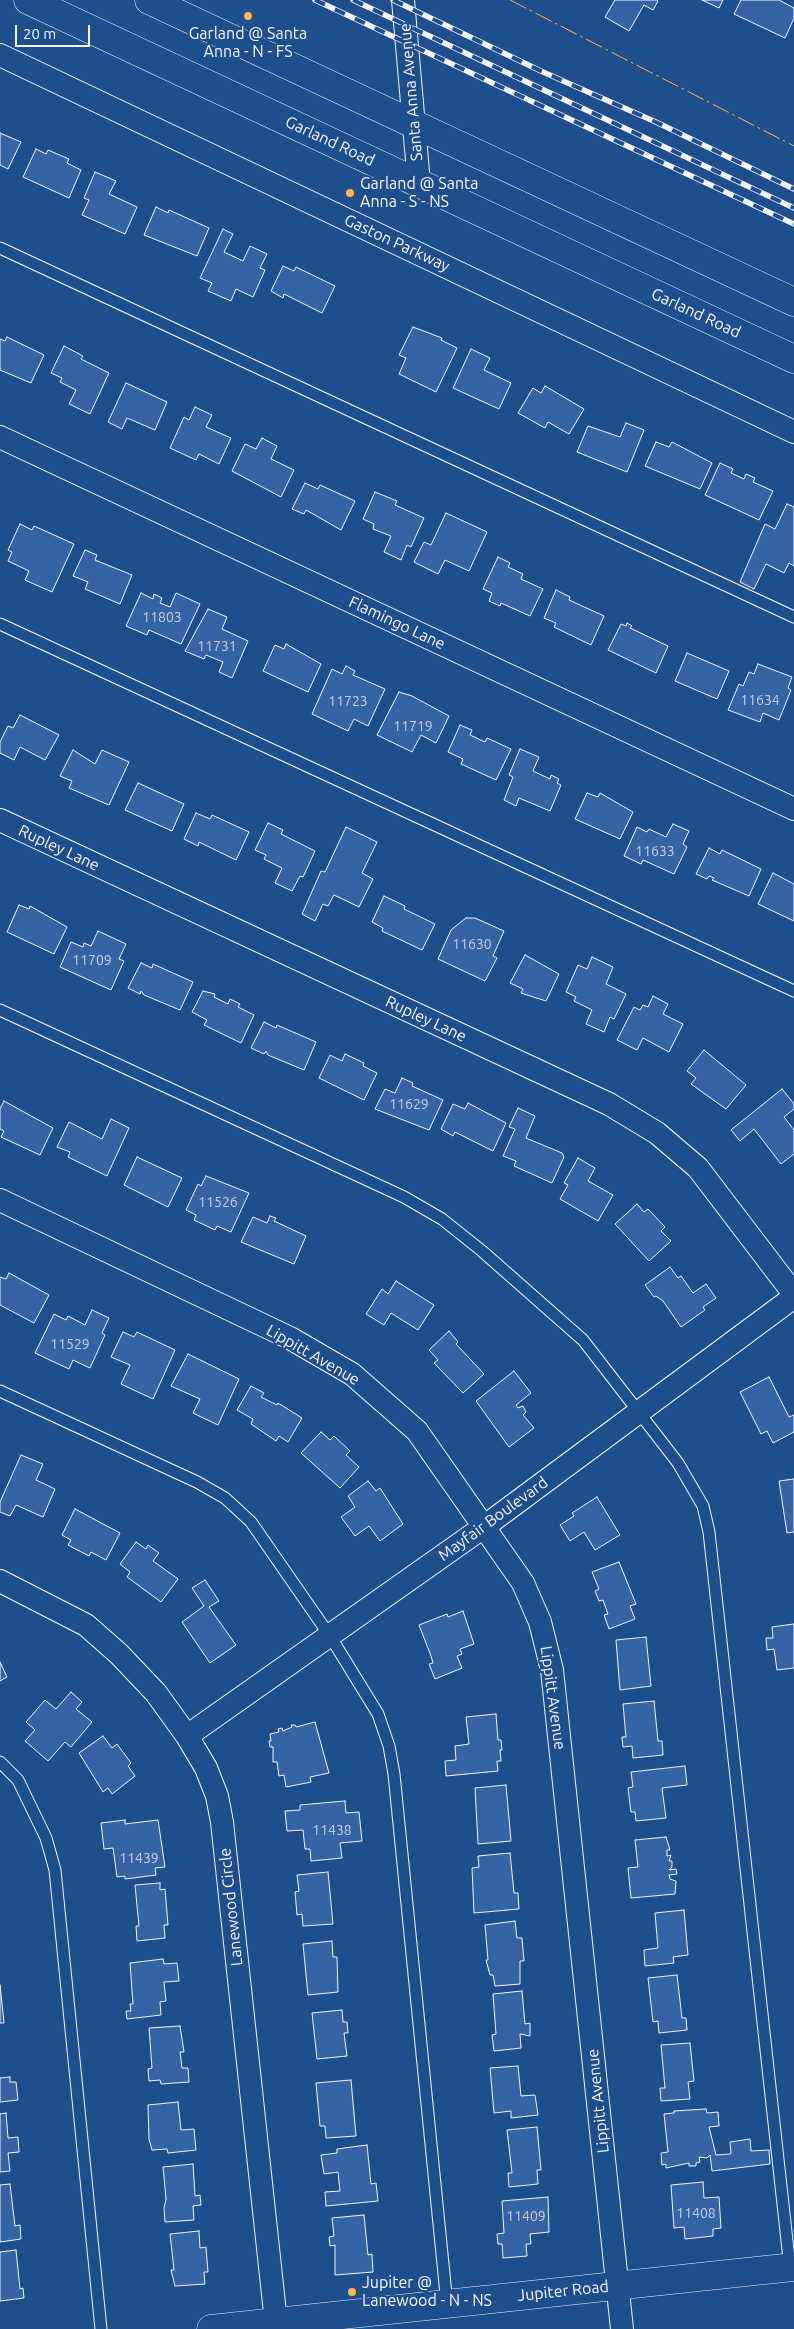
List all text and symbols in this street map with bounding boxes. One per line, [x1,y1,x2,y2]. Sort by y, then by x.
marker: Garland @ Santa Anna - N - FS [242,10,254,22]
scale bar [18,15,92,47]
street label: Santa Anna Avenue [395,22,427,162]
place label: Garland @ Santa Anna - N - FS [189,24,307,62]
text: 20 m [23,25,56,42]
street label: Garland Road [282,112,378,170]
place label: Garland @ Santa Anna - S - NS [360,174,479,212]
marker: Garland @ Santa Anna - S - NS [344,187,356,199]
street label: Gaston Parkway [341,210,453,276]
street label: Garland Road [648,284,744,342]
street label: Flamingo Lane [346,592,448,654]
house number: 11803 [142,609,182,625]
house number: 11731 [197,638,237,654]
house number: 11634 [740,692,780,708]
house number: 11723 [328,693,368,709]
house number: 11719 [393,718,433,734]
street label: Rupley Lane [15,821,103,875]
house number: 11633 [635,843,675,859]
house number: 11630 [452,936,492,952]
house number: 11709 [72,952,112,968]
street label: Rupley Lane [382,992,470,1046]
house number: 11629 [389,1096,429,1112]
house number: 11526 [198,1194,238,1210]
street label: Lippitt Avenue [263,1320,363,1390]
house number: 11529 [50,1336,90,1352]
street label: Mayfair Boulevard [434,1473,552,1565]
street label: Lippitt Avenue [536,1645,570,1751]
house number: 11438 [312,1822,352,1838]
street label: Lanewood Circle [215,1847,247,1967]
house number: 11439 [119,1850,159,1866]
street label: Lippitt Avenue [583,2048,613,2154]
house number: 11408 [676,2205,716,2221]
house number: 11409 [506,2208,546,2224]
place label: Jupiter @ Lanewood - N - NS [362,2273,492,2311]
street label: Jupiter Road [516,2277,610,2305]
marker: Jupiter @ Lanewood - N - NS [346,2286,358,2298]

